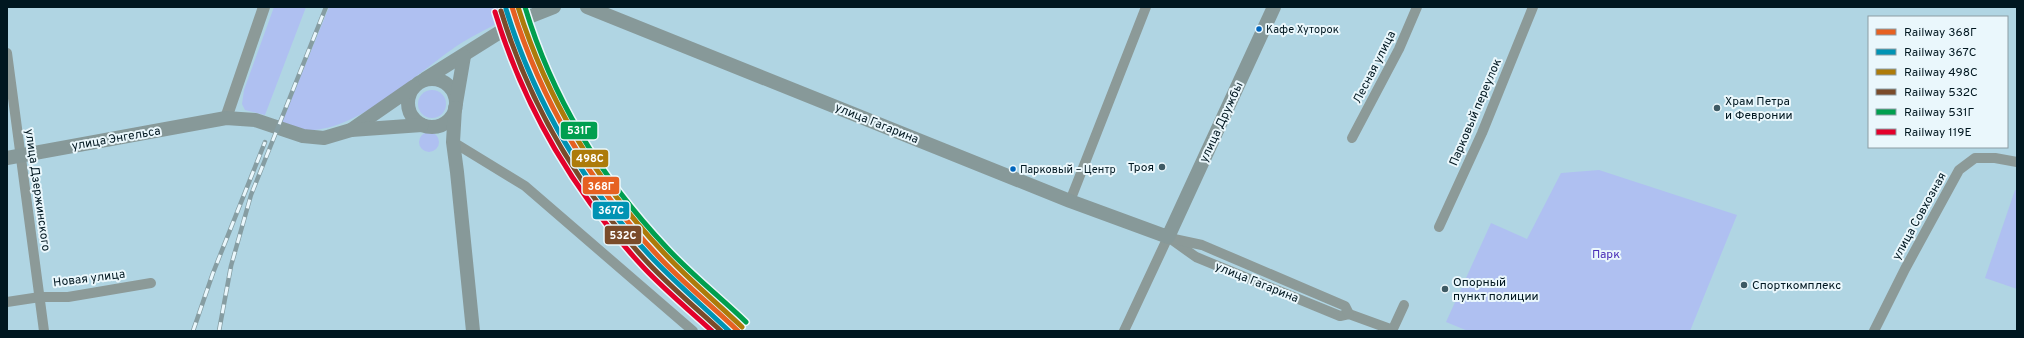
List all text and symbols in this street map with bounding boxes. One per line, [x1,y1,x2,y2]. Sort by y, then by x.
legend [1868,16,2008,148]
place label: Кафе Хуторок [1266,23,1339,37]
marker: Кафе Хуторок [1254,24,1264,34]
text: Railway 368Г [1904,25,1977,41]
street label: Лесная улица [1350,28,1400,107]
text: Railway 367С [1904,45,1977,61]
street label: Парковый переулок [1446,56,1506,168]
text: Railway 498С [1904,65,1978,81]
street label: улица Дружбы [1196,80,1248,165]
text: Railway 532С [1904,85,1978,101]
place label: Храм Петра и Февронии [1725,94,1793,124]
street label: улица Гагарина [832,100,921,148]
marker: Храм Петра и Февронии [1712,103,1722,113]
text: Railway 531Г [1904,105,1974,121]
line badge: 531Г [560,121,598,140]
street label: улица Энгельса [70,123,162,155]
text: 531Г [567,124,592,138]
text: Railway 119Е [1904,125,1972,141]
street label: улица Дзержинского [21,128,54,253]
line badge: 498С [571,149,609,168]
text: 498С [576,152,604,166]
place label: Троя [1128,160,1154,176]
marker: Троя [1157,162,1167,172]
place label: Парковый – Центр [1020,163,1116,177]
marker: Парковый – Центр [1008,164,1018,174]
street label: улица Совхозная [1889,170,1951,263]
line badge: 368Г [582,176,620,195]
text: 368Г [588,180,615,194]
line badge: 367С [592,201,630,220]
text: 367С [598,204,624,218]
line badge: 532С [604,225,642,245]
text: 532С [610,229,636,243]
park label: Парк [1592,247,1620,263]
street label: улица Гагарина [1212,259,1301,307]
street label: Новая улица [52,267,126,291]
place label: Опорный пункт полиции [1453,275,1539,305]
place label: Спорткомплекс [1752,278,1841,294]
marker: Спорткомплекс [1739,280,1749,290]
marker: Опорный пункт полиции [1440,284,1450,294]

